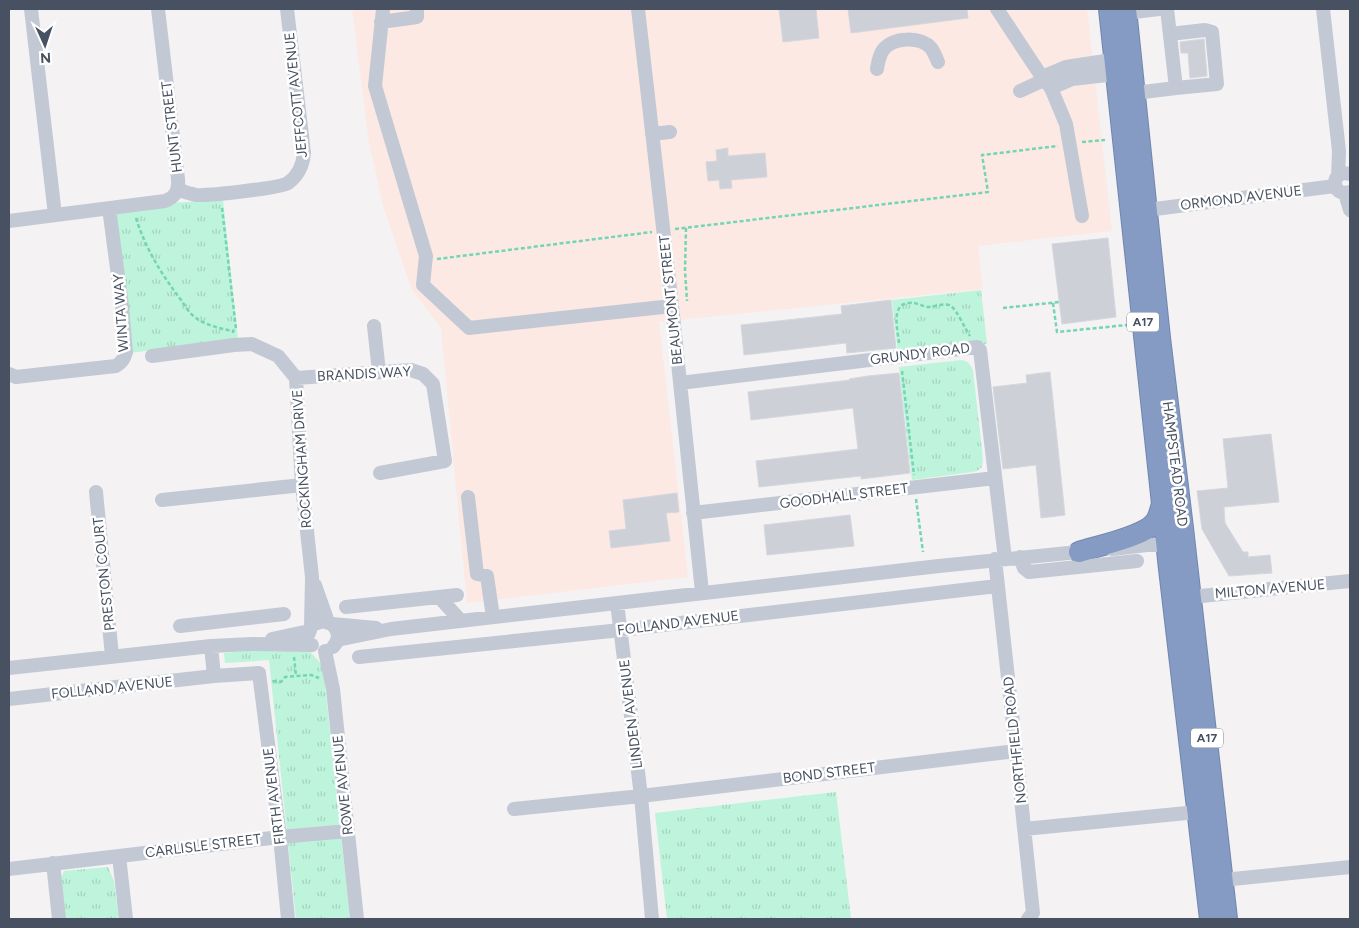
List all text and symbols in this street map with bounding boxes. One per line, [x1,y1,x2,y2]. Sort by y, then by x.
north arrow [20,20,70,70]
street label: JEFFCOTT AVENUE [281,31,311,159]
text: N [40,49,52,66]
street label: HUNT STREET [158,80,186,174]
street label: ORMOND AVENUE [1179,182,1303,214]
street label: BEAUMONT STREET [656,234,686,366]
street label: WINTA WAY [110,273,132,353]
road number: A17 [1127,313,1159,332]
street label: GRUNDY ROAD [869,339,971,369]
street label: BRANDIS WAY [317,363,412,385]
street label: ROCKINGHAM DRIVE [289,389,315,529]
street label: HAMPSTEAD ROAD [1159,400,1191,528]
street label: GOODHALL STREET [779,480,910,512]
street label: PRESTON COURT [90,516,118,632]
street label: MILTON AVENUE [1214,576,1326,602]
street label: FOLLAND AVENUE [616,607,740,639]
street label: LINDEN AVENUE [616,658,646,770]
street label: FOLLAND AVENUE [50,673,174,703]
street label: NORTHFIELD ROAD [1000,676,1030,804]
road number: A17 [1191,728,1223,748]
street label: ROWE AVENUE [329,734,357,836]
street label: FIRTH AVENUE [260,746,288,846]
street label: BOND STREET [782,759,876,787]
street label: CARLISLE STREET [144,830,262,862]

